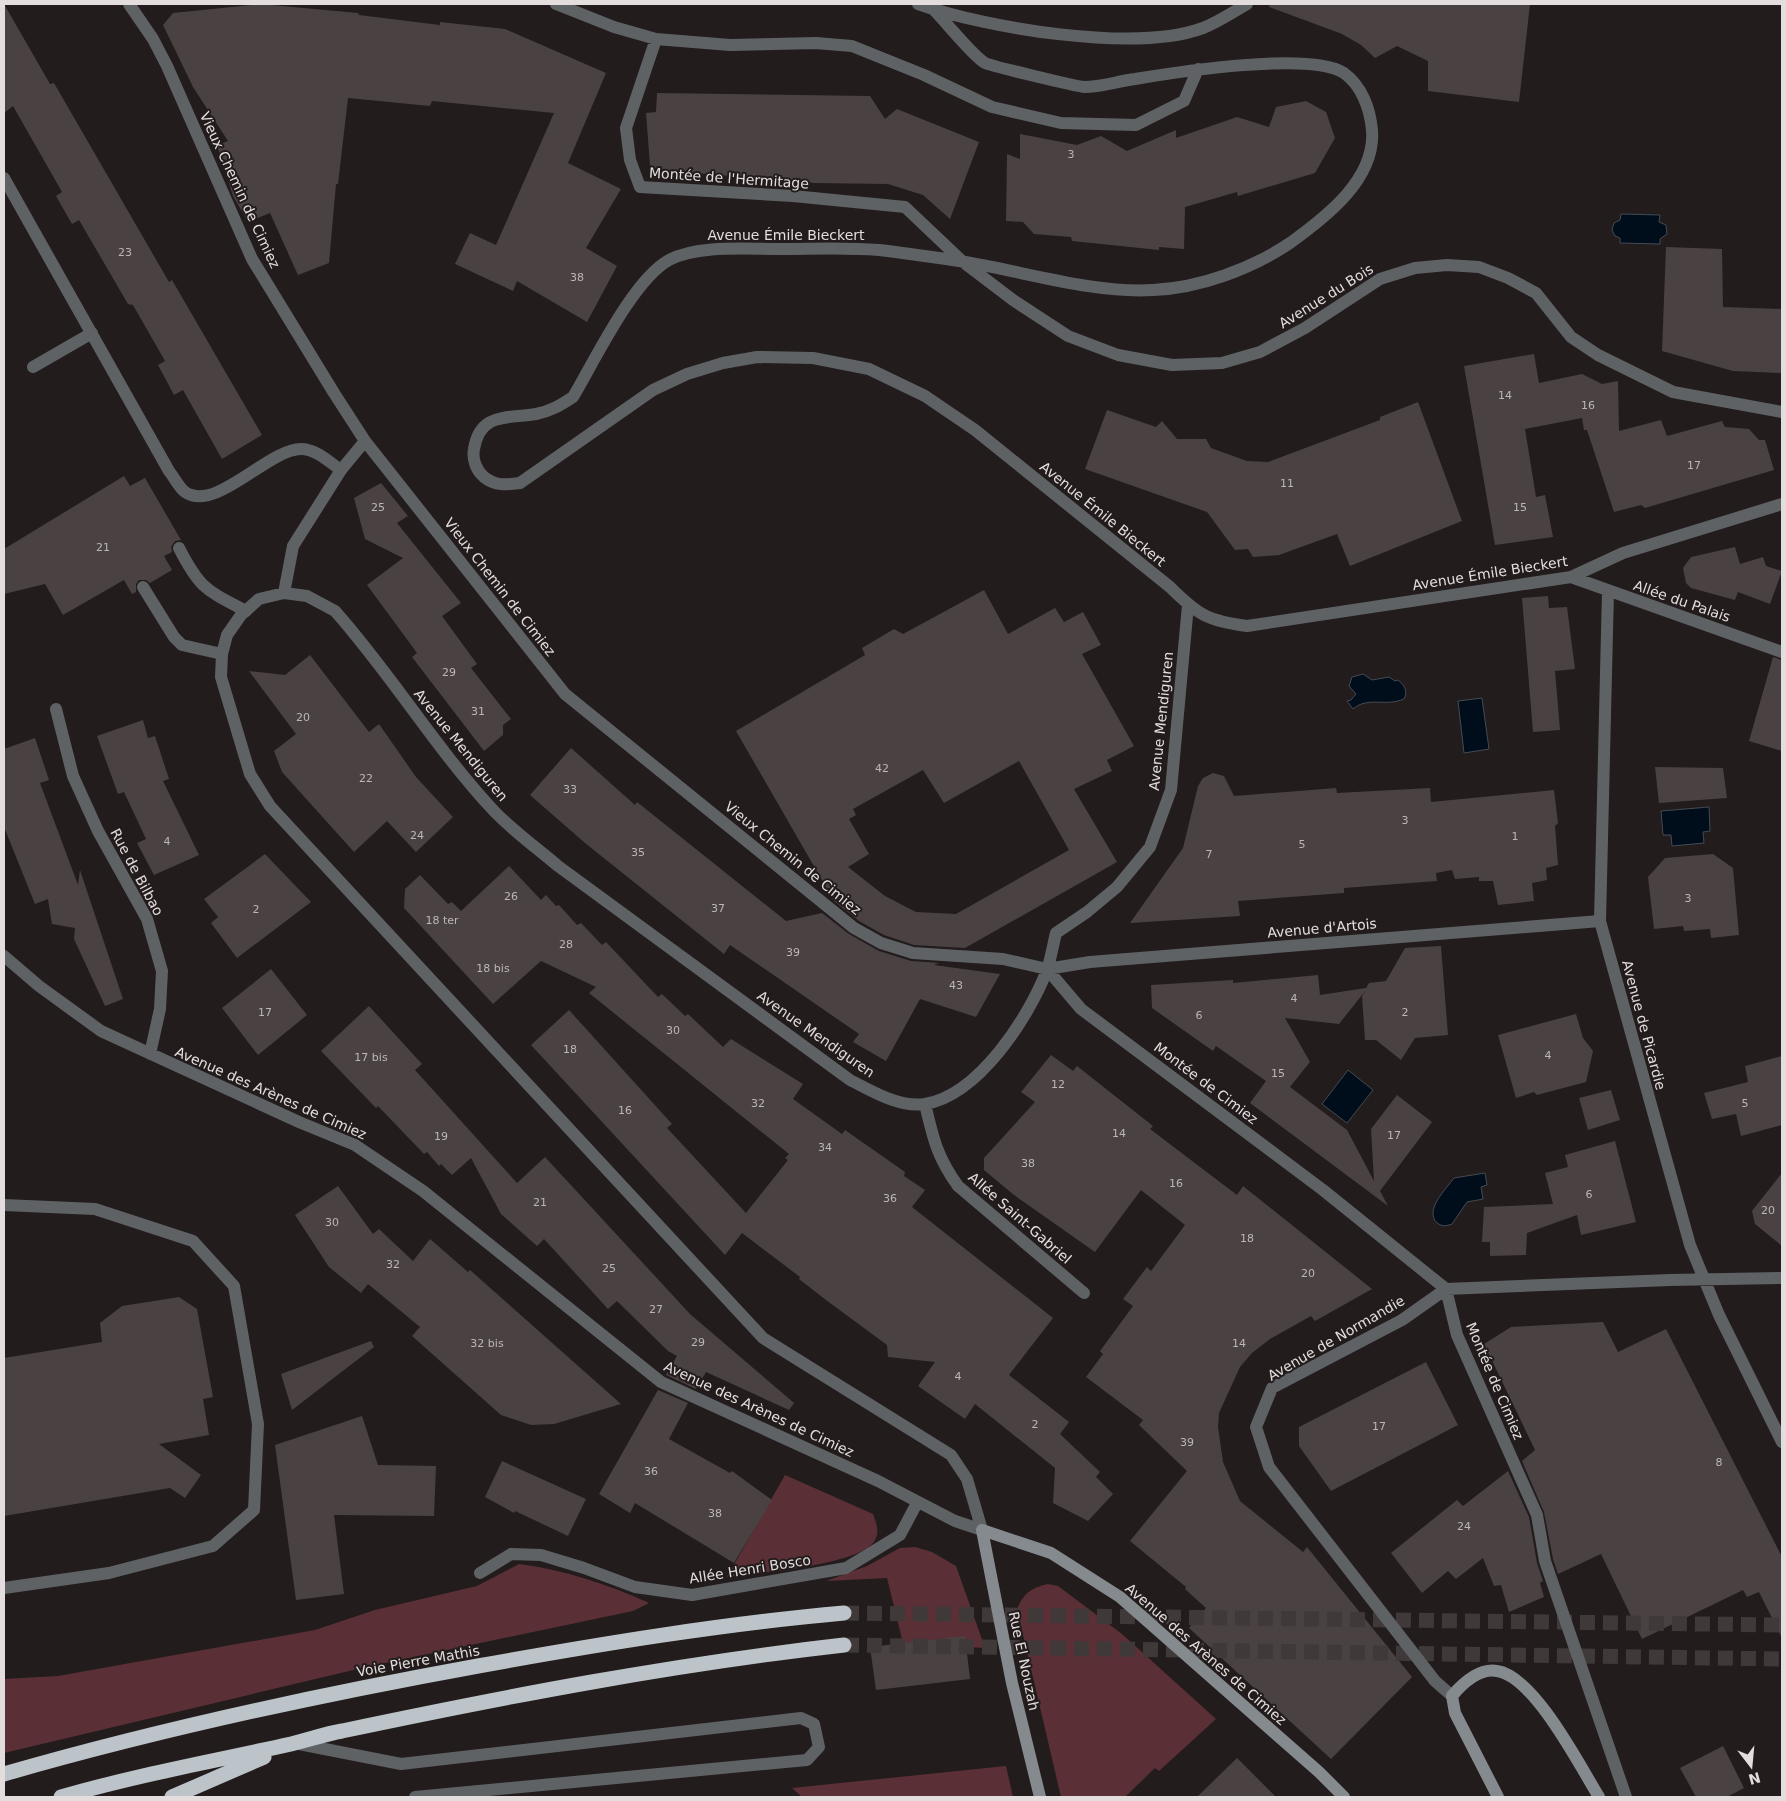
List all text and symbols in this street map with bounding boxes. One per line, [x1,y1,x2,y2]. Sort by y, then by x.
street label: Vieux Chemin de Cimiez [197,109,283,271]
house number: 3 [1068,148,1075,161]
street label: Montée de l'Hermitage [649,164,809,192]
street label: Avenue Émile Bieckert [707,227,865,243]
house number: 23 [118,246,132,259]
street label: Avenue du Bois [1276,261,1376,331]
house number: 38 [570,271,584,284]
house number: 14 [1498,389,1512,402]
house number: 16 [1581,399,1595,412]
street label: Avenue Émile Bieckert [1037,458,1169,570]
house number: 17 [1687,459,1701,472]
house number: 11 [1280,477,1294,490]
house number: 25 [371,501,385,514]
house number: 15 [1513,501,1527,514]
street label: Vieux Chemin de Cimiez [441,515,559,659]
house number: 21 [96,541,110,554]
street label: Avenue Émile Bieckert [1411,553,1569,593]
street label: Allée du Palais [1632,577,1732,625]
street label: Avenue Mendiguren [1146,651,1176,791]
house number: 29 [442,666,456,679]
street label: Avenue Mendiguren [411,686,511,804]
house number: 31 [471,705,485,718]
house number: 20 [296,711,310,724]
house number: 42 [875,762,889,775]
house number: 22 [359,772,373,785]
house number: 33 [563,783,577,796]
street label: Vieux Chemin de Cimiez [722,798,864,918]
house number: 3 [1402,814,1409,827]
street label: Rue de Bilbao [107,826,167,918]
house number: 24 [410,829,424,842]
house number: 1 [1512,830,1519,843]
house number: 4 [164,835,171,848]
house number: 5 [1299,838,1306,851]
house number: 35 [631,846,645,859]
house number: 7 [1206,848,1213,861]
house number: 26 [504,890,518,903]
house number: 3 [1685,892,1692,905]
house number: 37 [711,902,725,915]
house number: 2 [253,903,260,916]
house number: 18 ter [425,914,459,927]
street label: Avenue d'Artois [1267,915,1377,941]
house number: 28 [559,938,573,951]
house number: 39 [786,946,800,959]
street label: Avenue de Picardie [1619,958,1669,1092]
house number: 18 bis [476,962,510,975]
house number: 43 [949,979,963,992]
street label: Avenue Mendiguren [754,987,878,1081]
house number: 4 [1291,992,1298,1005]
house number: 17 [258,1006,272,1019]
house number: 2 [1402,1006,1409,1019]
house number: 6 [1196,1009,1203,1022]
house number: 30 [666,1024,680,1037]
street label: Montée de Cimiez [1151,1039,1261,1127]
street label: Avenue des Arènes de Cimiez [173,1043,369,1143]
house number: 18 [563,1043,577,1056]
house number: 4 [1545,1049,1552,1062]
house number: 17 bis [354,1051,388,1064]
house number: 15 [1271,1067,1285,1080]
house number: 12 [1051,1078,1065,1091]
house number: 32 [751,1097,765,1110]
house number: 5 [1742,1097,1749,1110]
house number: 16 [618,1104,632,1117]
house number: 14 [1112,1127,1126,1140]
house number: 17 [1387,1129,1401,1142]
house number: 19 [434,1130,448,1143]
house number: 34 [818,1141,832,1154]
house number: 38 [1021,1157,1035,1170]
street label: Allée Saint-Gabriel [965,1169,1075,1267]
house number: 16 [1169,1177,1183,1190]
house number: 6 [1586,1188,1593,1201]
house number: 36 [883,1192,897,1205]
house number: 21 [533,1196,547,1209]
house number: 20 [1761,1204,1775,1217]
house number: 30 [325,1216,339,1229]
house number: 18 [1240,1232,1254,1245]
house number: 32 [386,1258,400,1271]
house number: 25 [602,1262,616,1275]
house number: 20 [1301,1267,1315,1280]
street label: Avenue de Normandie [1265,1292,1407,1384]
house number: 27 [649,1303,663,1316]
street label: Montée de Cimiez [1463,1320,1527,1442]
house number: 29 [691,1336,705,1349]
house number: 32 bis [470,1337,504,1350]
house number: 14 [1232,1337,1246,1350]
street label: Avenue des Arènes de Cimiez [662,1358,856,1460]
house number: 4 [955,1370,962,1383]
house number: 2 [1032,1418,1039,1431]
house number: 17 [1372,1420,1386,1433]
house number: 39 [1180,1436,1194,1449]
house number: 8 [1716,1456,1723,1469]
house number: 36 [644,1465,658,1478]
house number: 38 [708,1507,722,1520]
house number: 24 [1457,1520,1471,1533]
street label: Allée Henri Bosco [688,1551,812,1587]
street label: Avenue des Arènes de Cimiez [1122,1580,1290,1728]
street label: Rue El Nouzah [1006,1610,1042,1712]
street label: Voie Pierre Mathis [355,1642,481,1680]
north arrow [1726,1741,1776,1791]
text: N [1747,1769,1762,1788]

